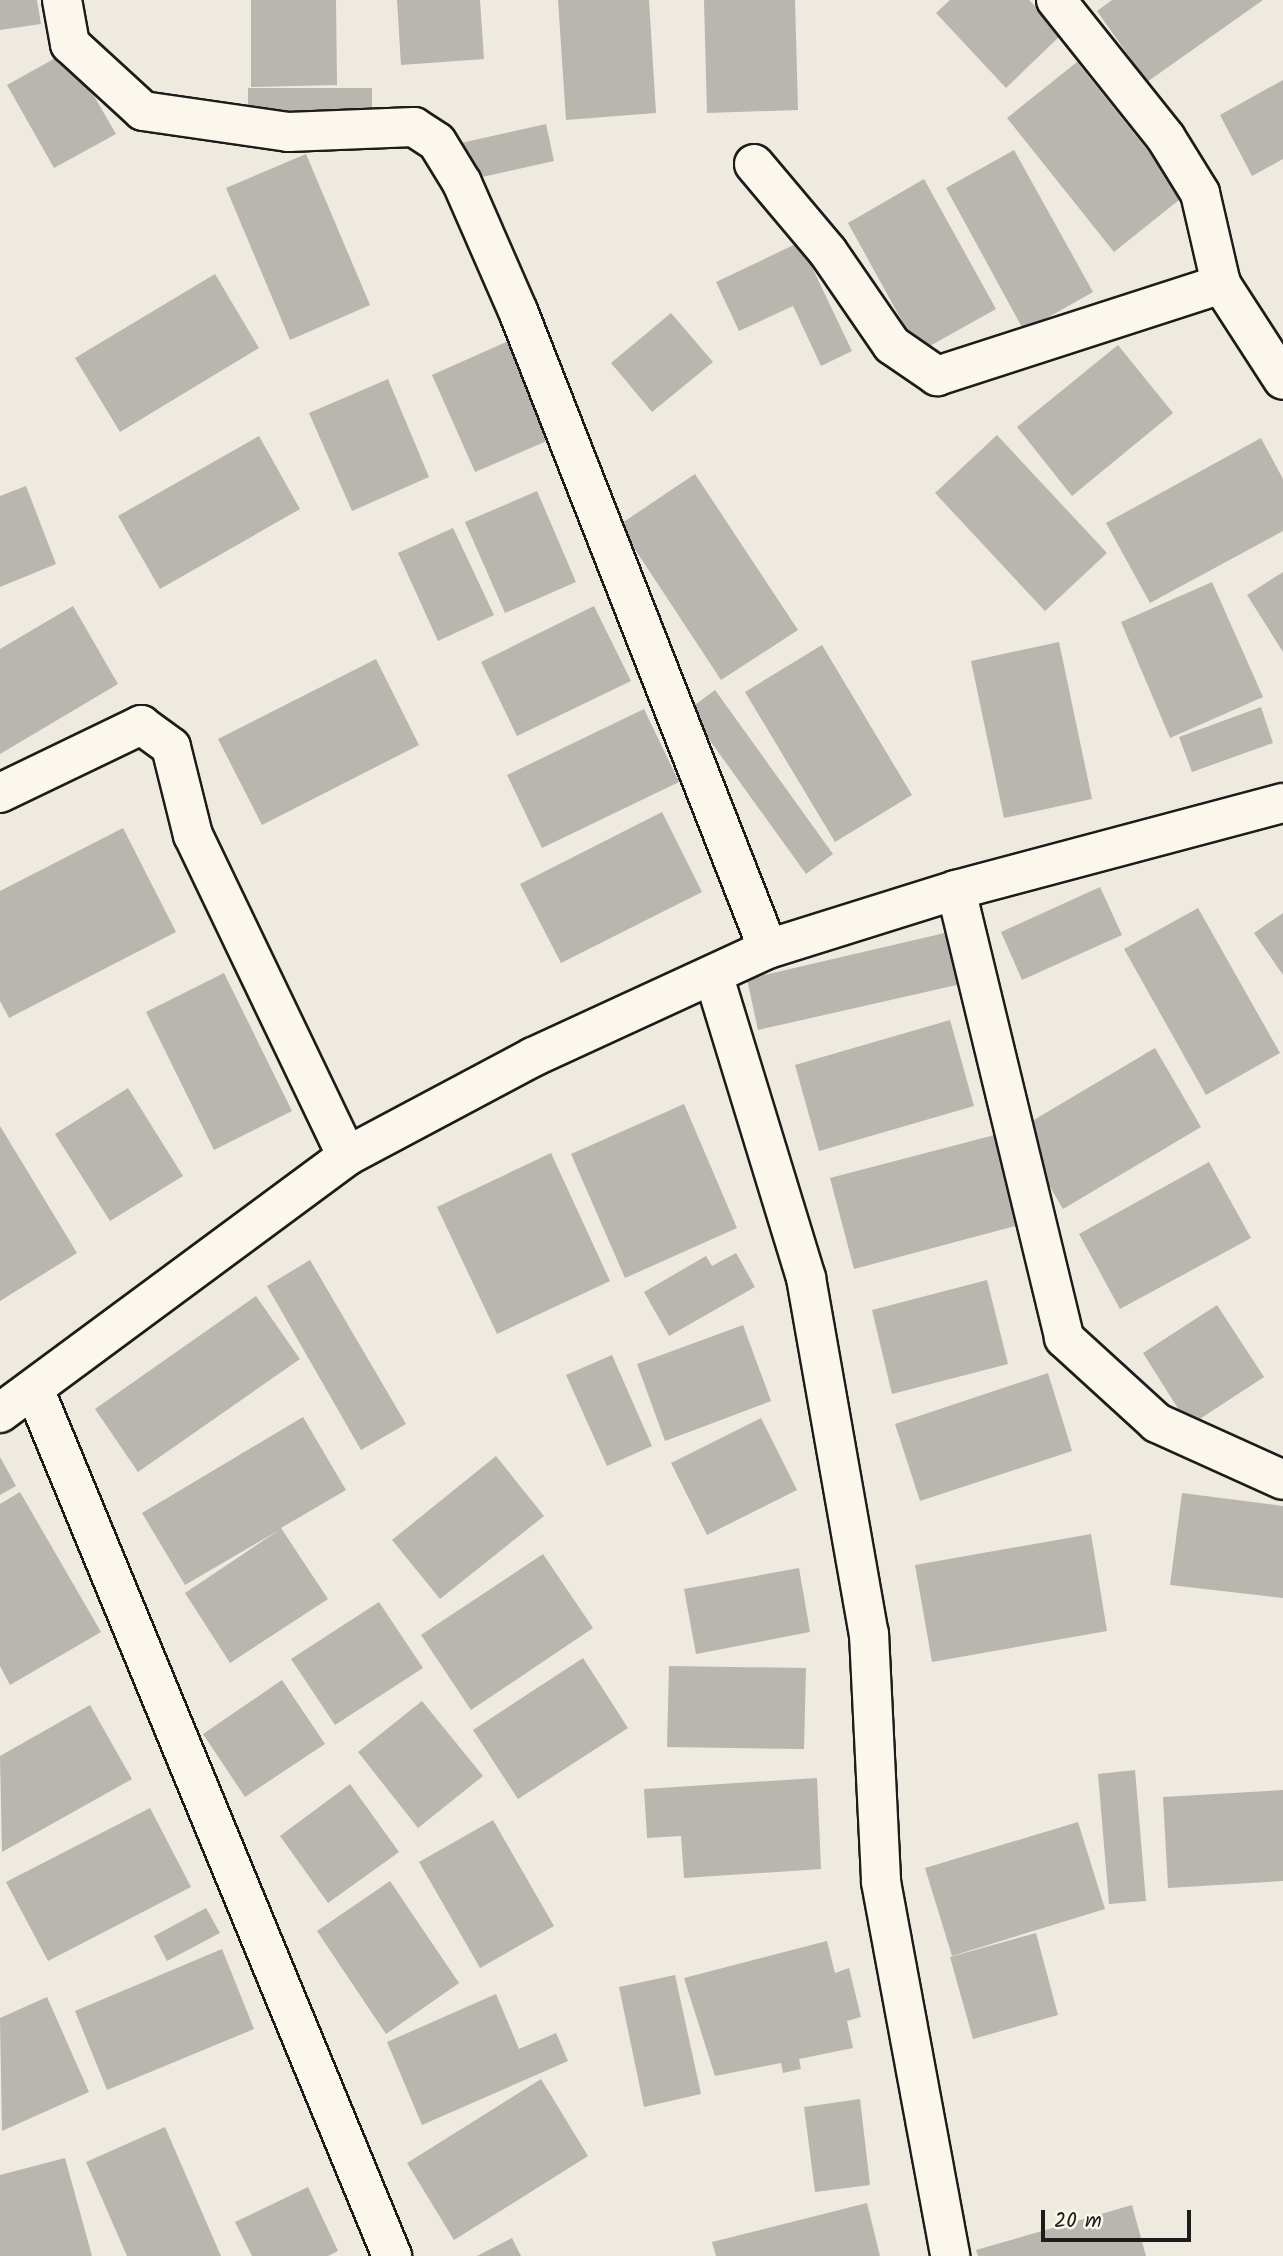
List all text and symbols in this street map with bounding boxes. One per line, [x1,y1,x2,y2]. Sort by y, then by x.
scale bar [1045,2196,1196,2240]
text: 20 m [1054,2205,1102,2238]

